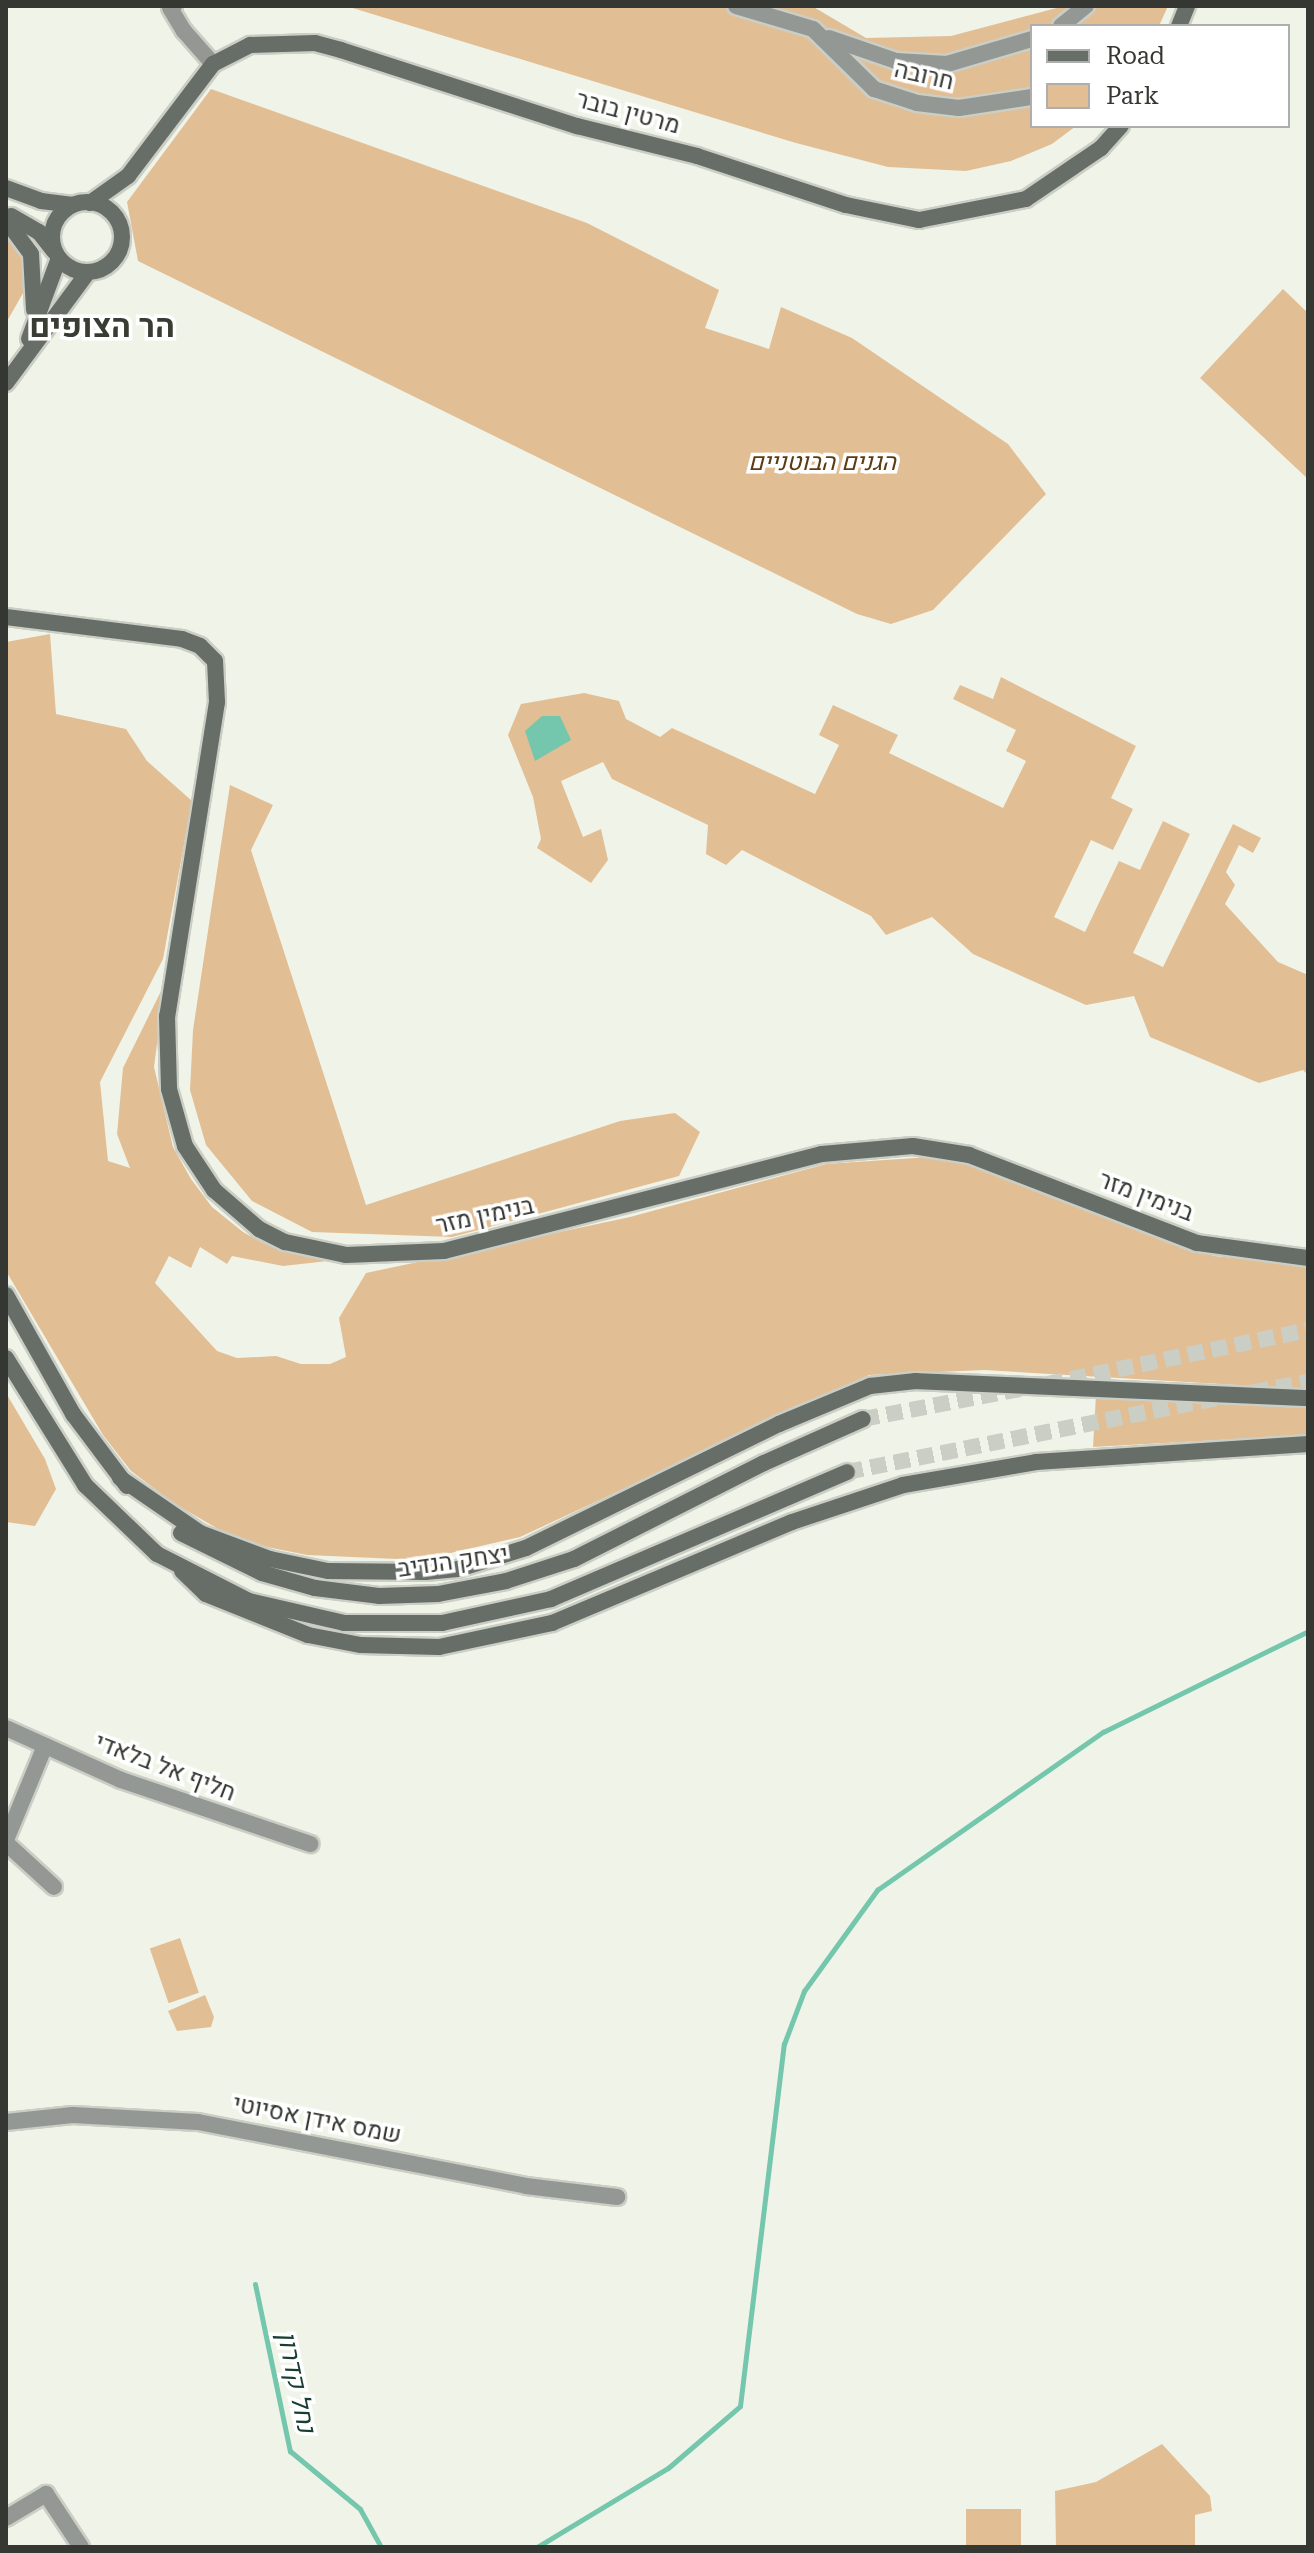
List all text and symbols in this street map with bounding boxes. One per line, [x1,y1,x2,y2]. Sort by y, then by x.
legend [1030,24,1290,128]
text: Road [1106,42,1165,70]
street label: חרובה [891,55,957,97]
text: Park [1106,82,1159,110]
street label: מרטין בובר [573,85,683,141]
district label: הר הצופים [29,307,175,345]
park label: הגנים הבוטניים [748,449,896,477]
street label: בנימין מזר [1094,1166,1198,1228]
street label: בנימין מזר [433,1192,537,1240]
street label: יצחק הנדיב [396,1540,510,1584]
street label: חליף אל בלאדי [91,1728,239,1808]
street label: שמס אידן אסיוטי [230,2090,404,2150]
water label: נחל קדרון [270,2329,322,2435]

